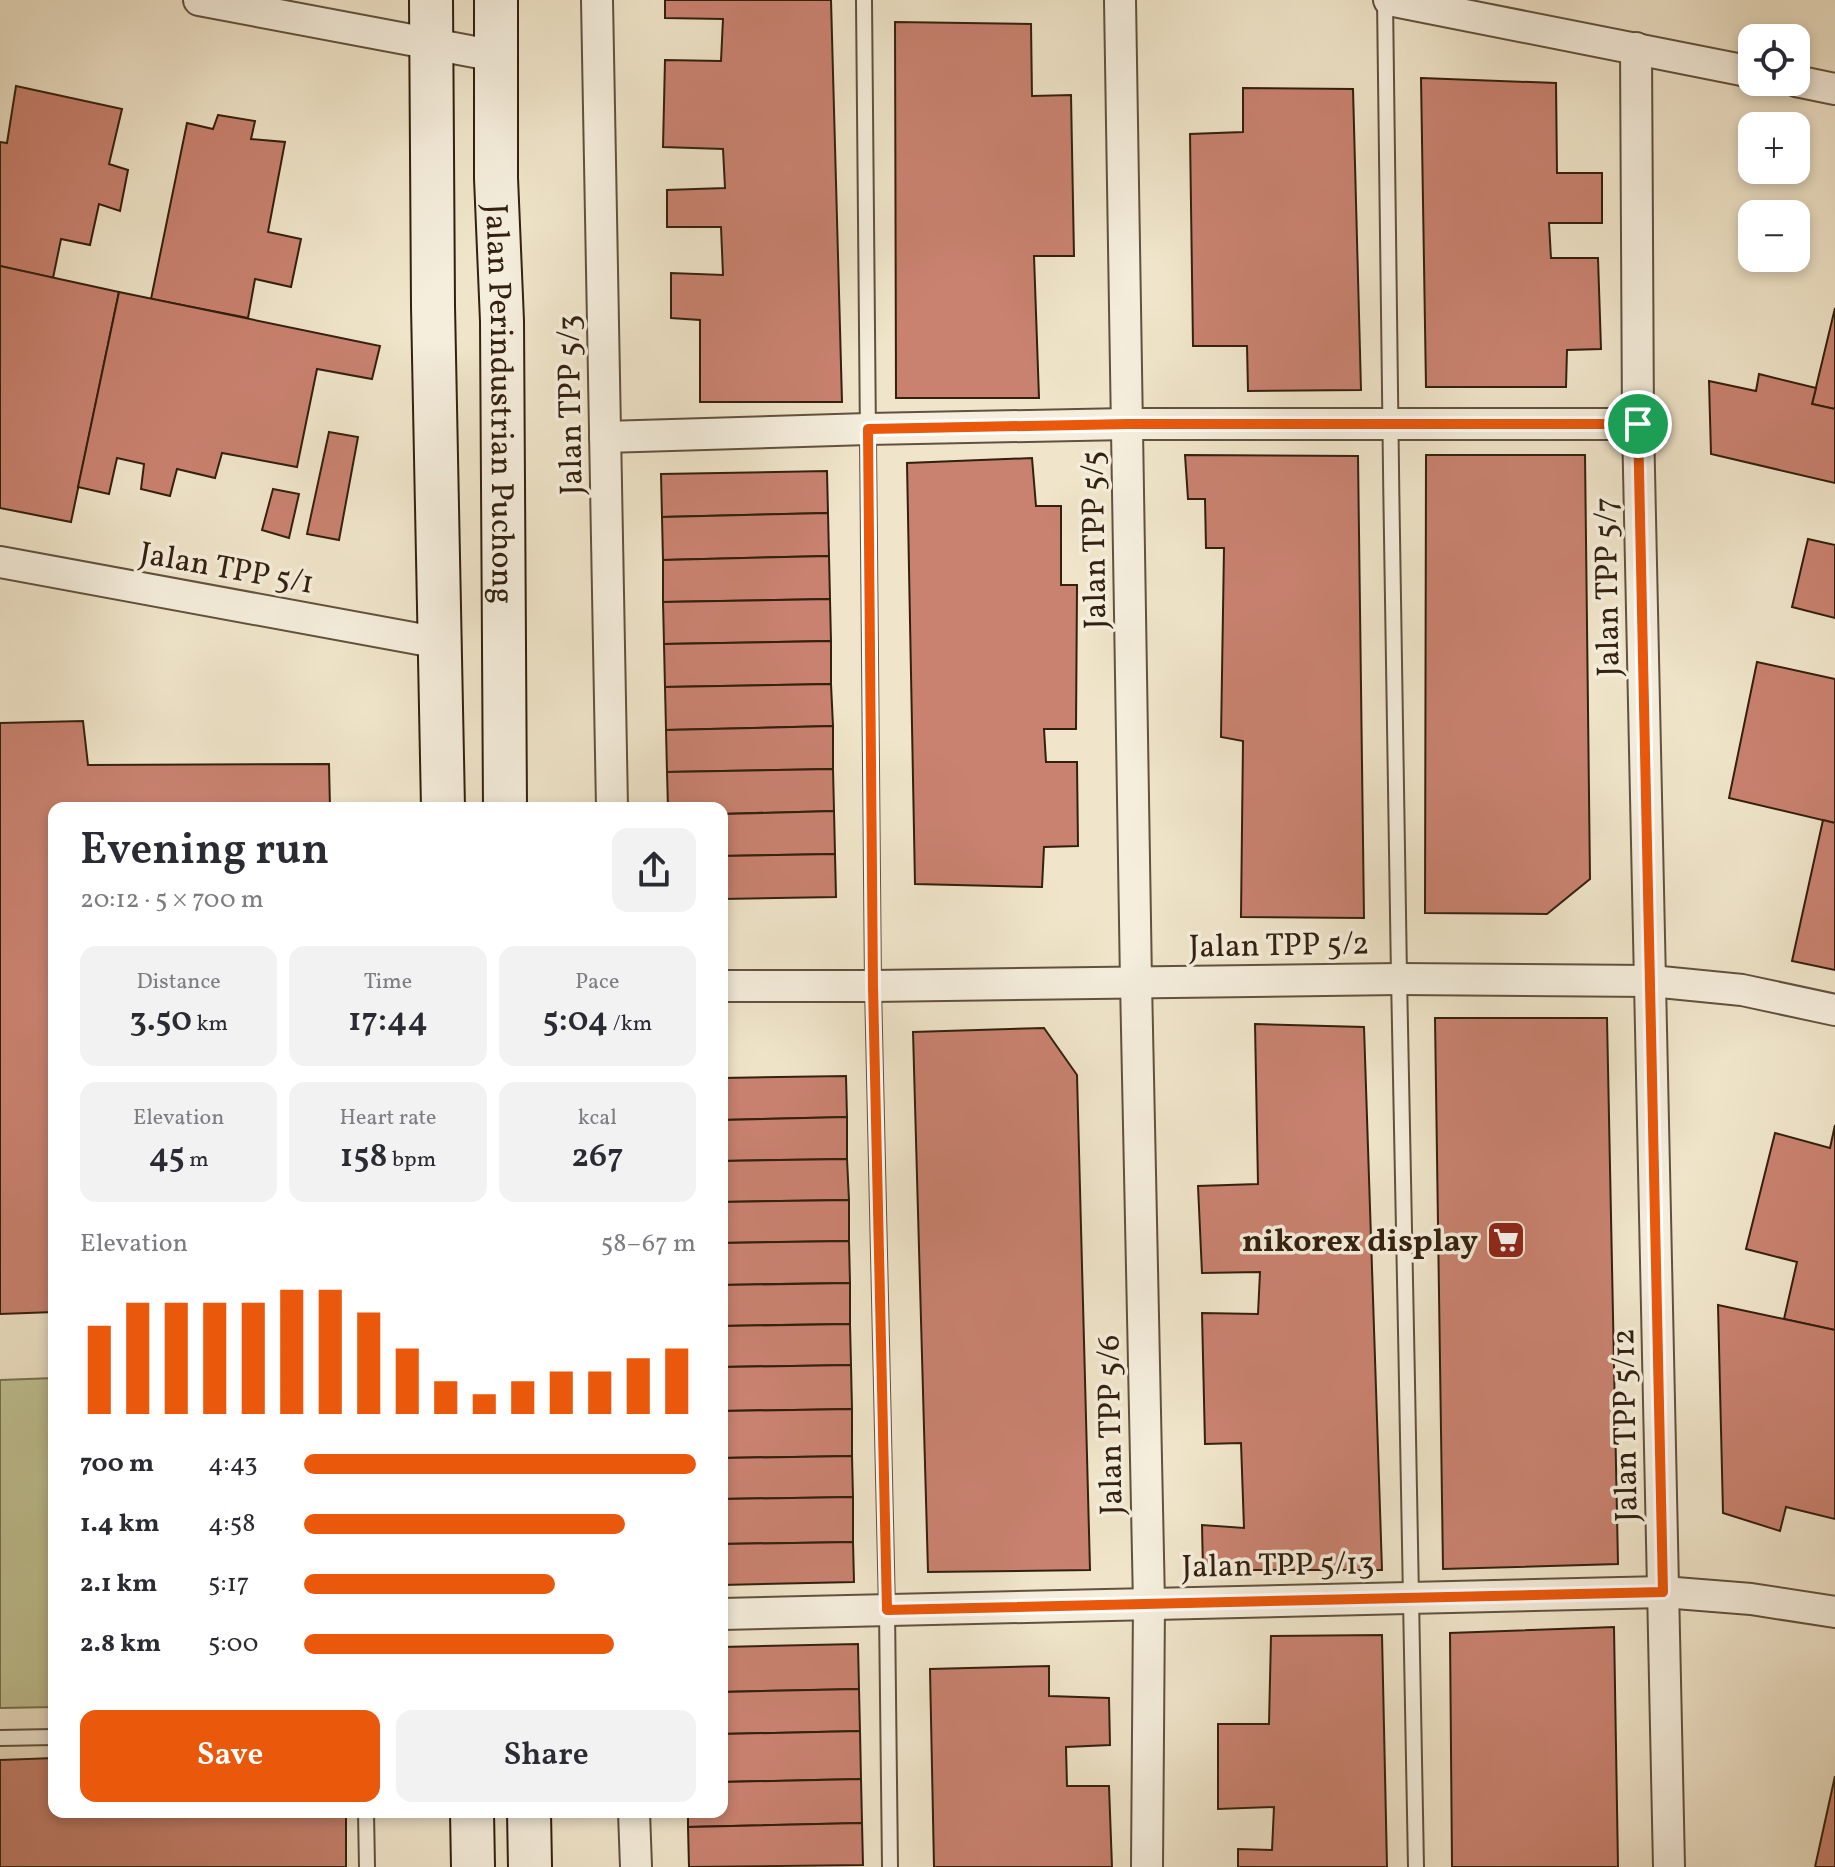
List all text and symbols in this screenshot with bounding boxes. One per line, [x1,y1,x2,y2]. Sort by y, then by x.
map controls [1738,24,1810,272]
button: locate [1738,24,1810,96]
button: + [1738,112,1810,184]
button: − [1738,200,1810,272]
street label: Jalan Perindustrian Puchong [472,203,523,604]
street label: Jalan TPP 5/3 [548,314,596,496]
pin [1604,390,1672,458]
icon: arrive [1616,402,1660,446]
street label: Jalan TPP 5/5 [1072,450,1120,630]
street label: Jalan TPP 5/7 [1585,497,1633,677]
street label: Jalan TPP 5/1 [136,533,317,607]
text: Evening run [80,821,329,882]
button: share [612,828,696,912]
text: 20:12 · 5 × 700 m [80,882,264,918]
street label: Jalan TPP 5/2 [1188,923,1370,971]
text: Distance [137,967,221,998]
text: Time [364,967,412,998]
text: Pace [575,967,619,998]
text: 3.50 [129,998,192,1045]
text: 17:44 [348,998,428,1045]
text: 5:04 [542,998,608,1045]
text: km [192,1009,228,1040]
text: /km [608,1009,652,1040]
text: Elevation [133,1103,224,1134]
text: Heart rate [339,1103,437,1134]
text: kcal [578,1103,617,1134]
text: 45 [149,1134,185,1181]
text: 158 [340,1134,388,1181]
text: 267 [571,1134,623,1181]
text: m [185,1145,209,1176]
text: bpm [388,1145,436,1176]
supermarket icon: nikorex display [1485,1219,1527,1261]
place label: nikorex display [1242,1221,1478,1265]
text: Elevation [80,1226,188,1262]
text: 58–67 m [601,1226,696,1262]
street label: Jalan TPP 5/12 [1603,1328,1651,1522]
street label: Jalan TPP 5/6 [1088,1334,1136,1515]
text: 700 m [80,1446,154,1482]
text: 4:43 [208,1446,257,1482]
text: 1.4 km [80,1506,160,1542]
text: 4:58 [208,1506,255,1542]
street label: Jalan TPP 5/13 [1181,1543,1375,1591]
text: 2.1 km [80,1566,157,1602]
text: 5:17 [208,1566,249,1602]
text: 2.8 km [80,1626,161,1662]
text: 5:00 [208,1626,258,1662]
button: Save [80,1710,380,1802]
button: Share [396,1710,696,1802]

